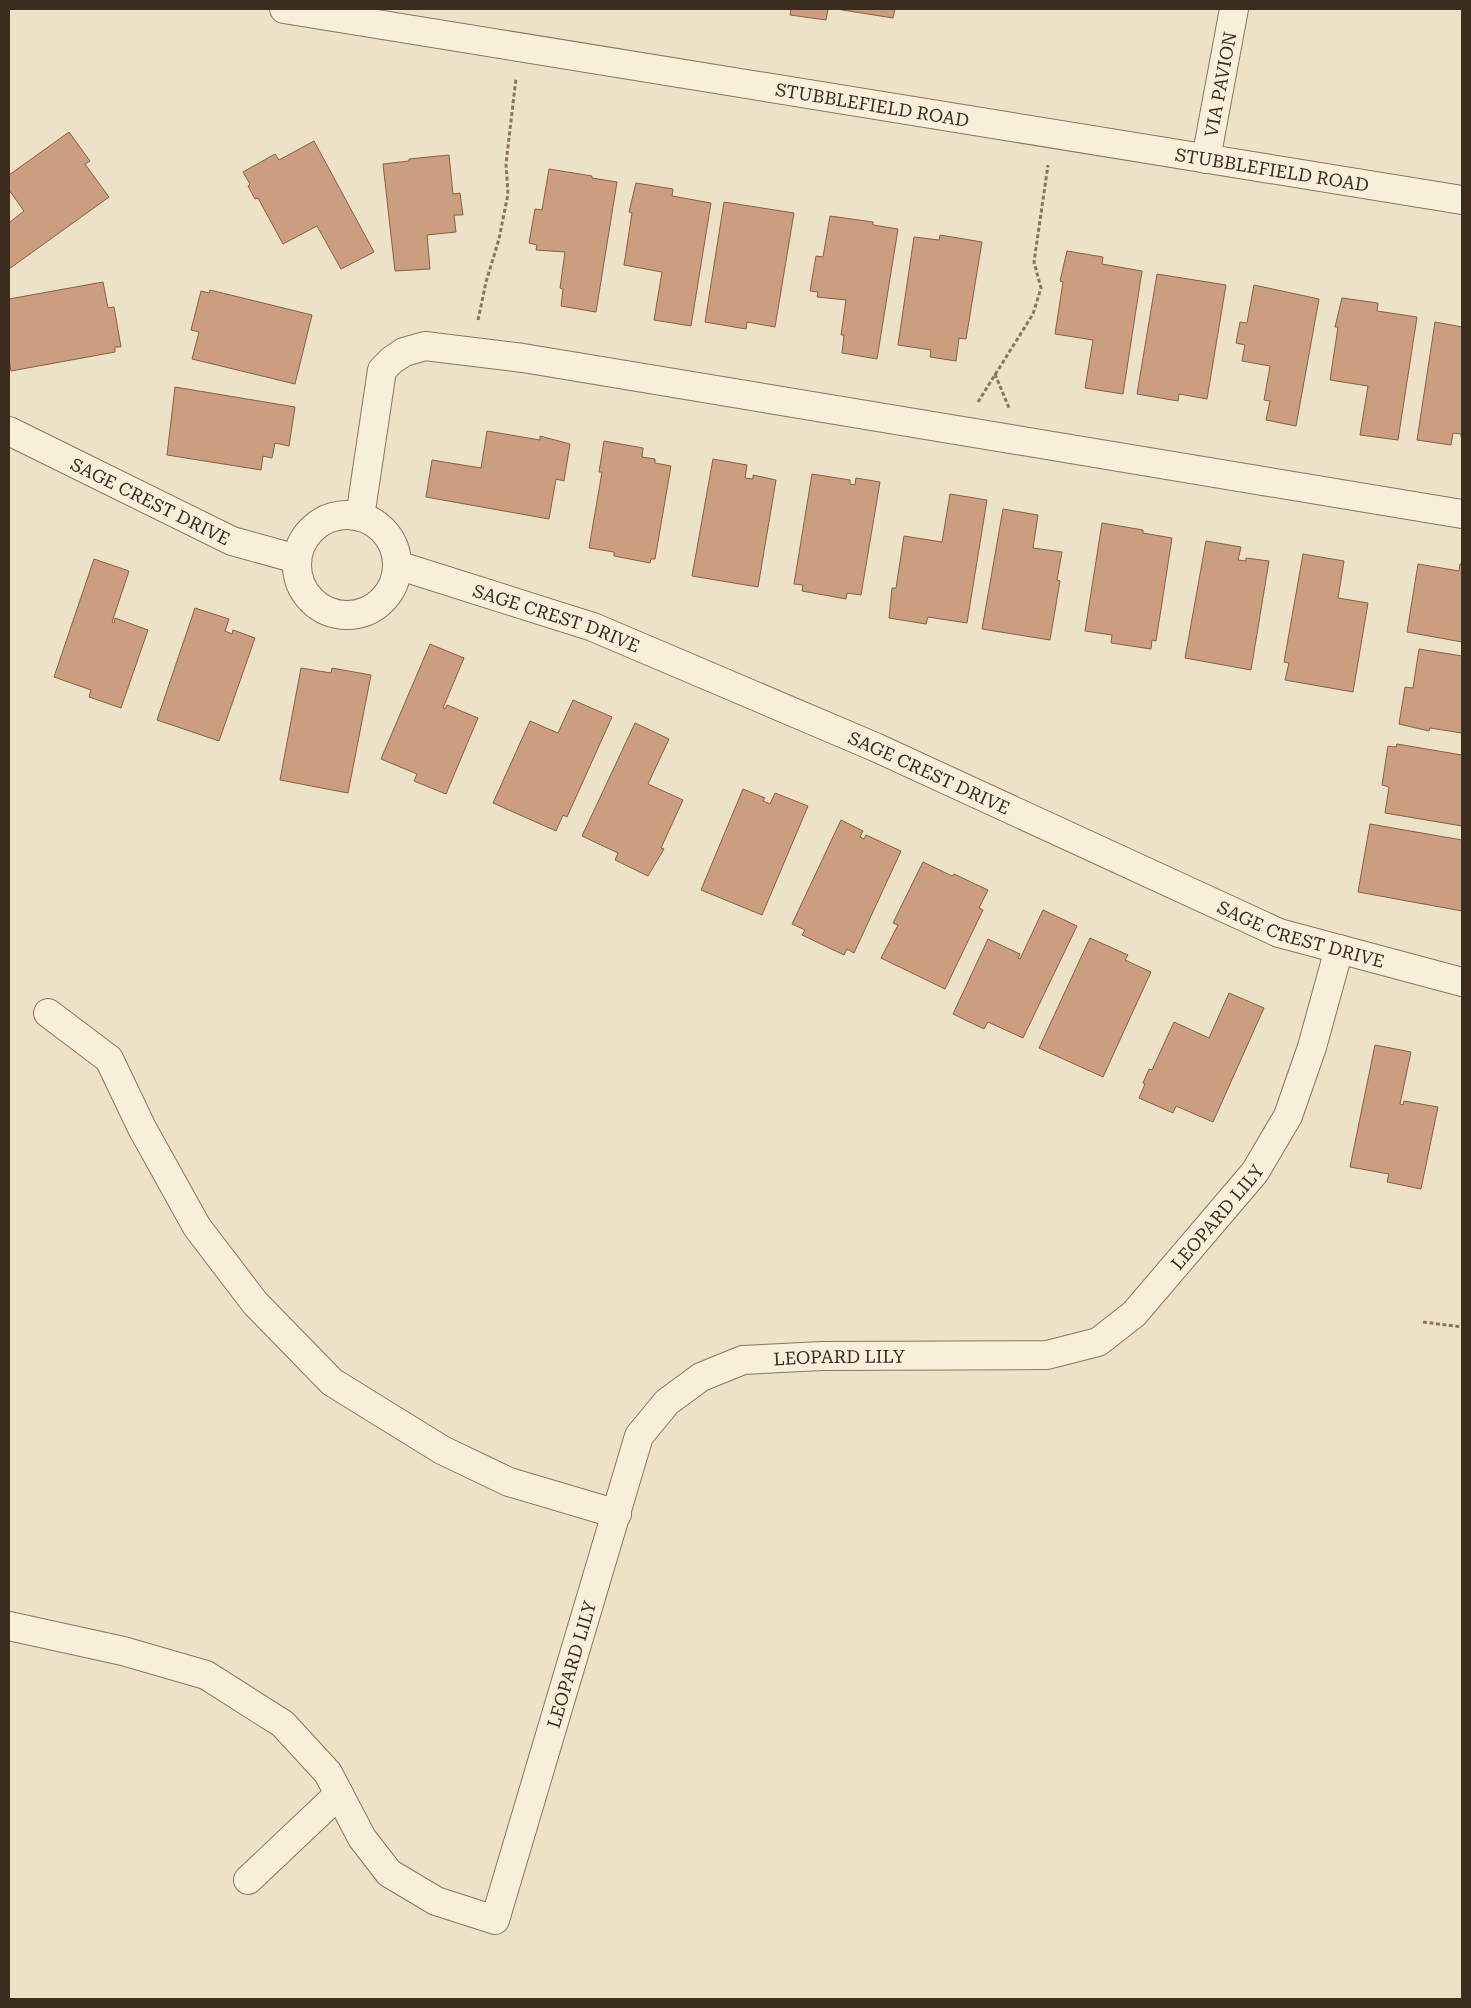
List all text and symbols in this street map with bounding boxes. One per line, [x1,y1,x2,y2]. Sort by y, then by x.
street label: VIA PAVION [1200,30,1240,139]
street label: STUBBLEFIELD ROAD [774,78,971,130]
street label: STUBBLEFIELD ROAD [1174,143,1371,195]
street label: SAGE CREST DRIVE [67,453,234,549]
street label: SAGE CREST DRIVE [470,579,643,656]
street label: SAGE CREST DRIVE [845,727,1013,818]
street label: SAGE CREST DRIVE [1214,896,1387,971]
street label: LEOPARD LILY [1166,1160,1268,1274]
street label: LEOPARD LILY [773,1345,906,1369]
street label: LEOPARD LILY [542,1597,600,1730]

